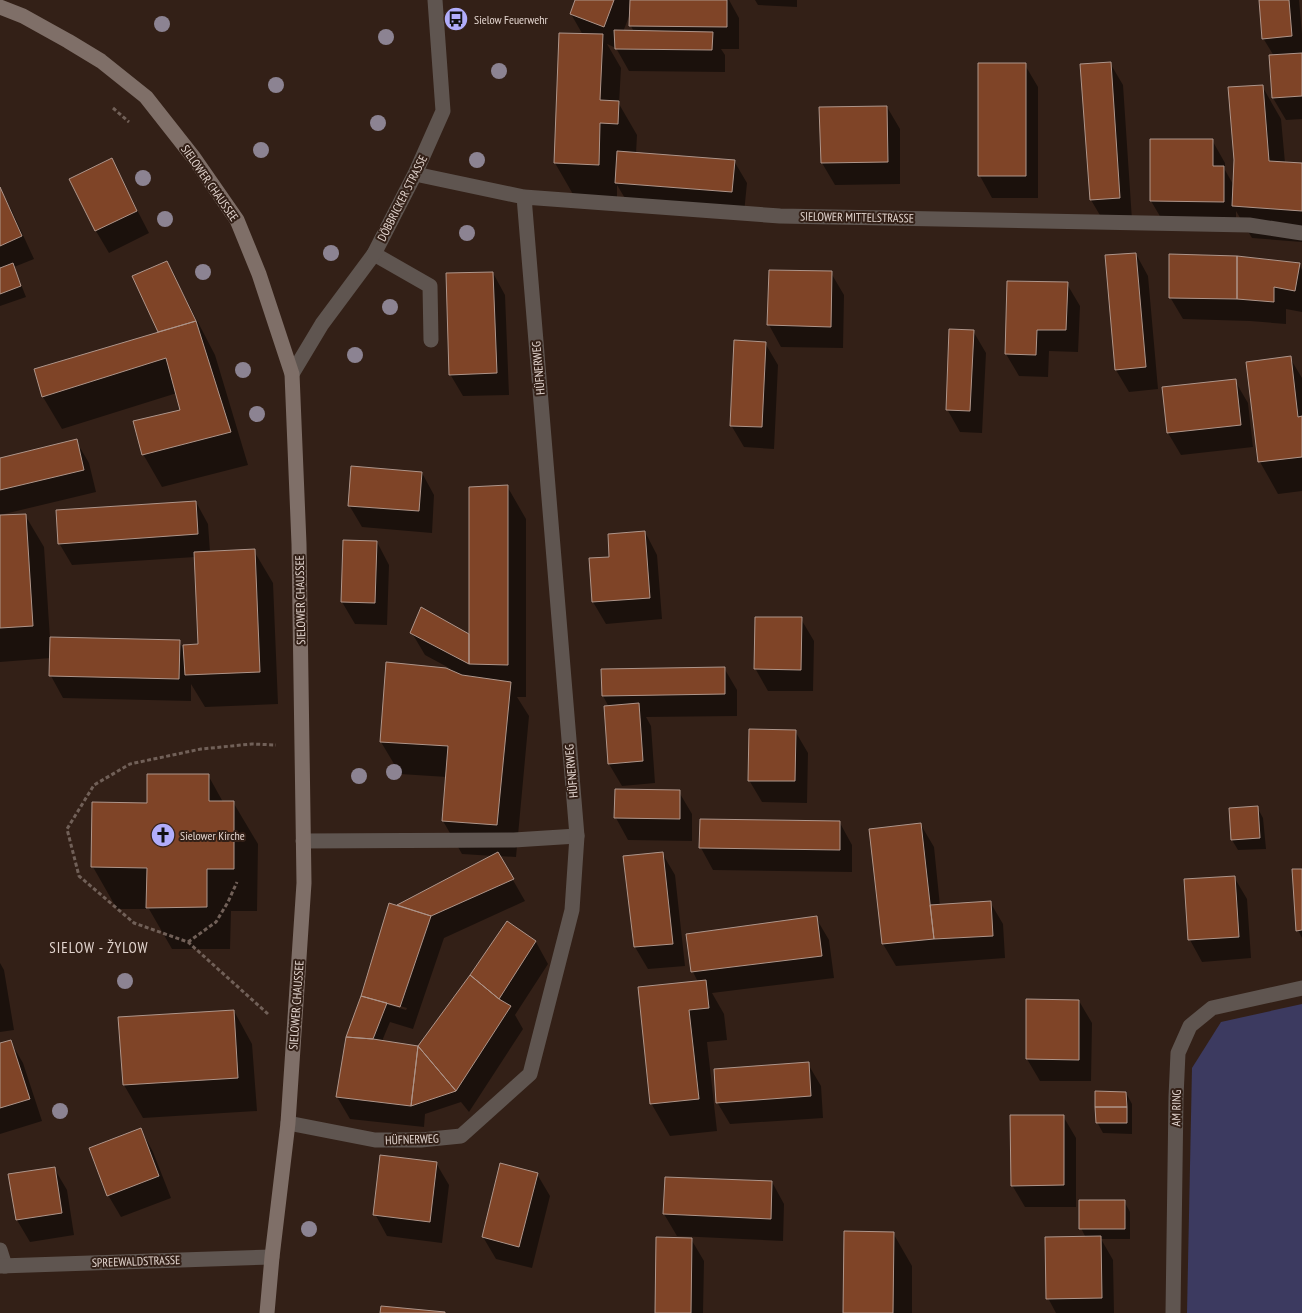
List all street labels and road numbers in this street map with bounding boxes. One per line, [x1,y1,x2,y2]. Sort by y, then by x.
street label: SIELOWER CHAUSSEE [178,142,242,224]
street label: DÖBBRICKER STRASSE [374,152,430,244]
street label: SIELOWER MITTELSTRASSE [800,209,914,225]
street label: HÜFNERWEG [528,340,548,395]
street label: SIELOWER CHAUSSEE [292,555,308,645]
street label: HÜFNERWEG [561,743,581,798]
street label: SIELOWER CHAUSSEE [285,960,307,1050]
street label: AM RING [1168,1089,1184,1127]
street label: HÜFNERWEG [385,1131,439,1147]
street label: SPREEWALDSTRASSE [92,1252,180,1270]

